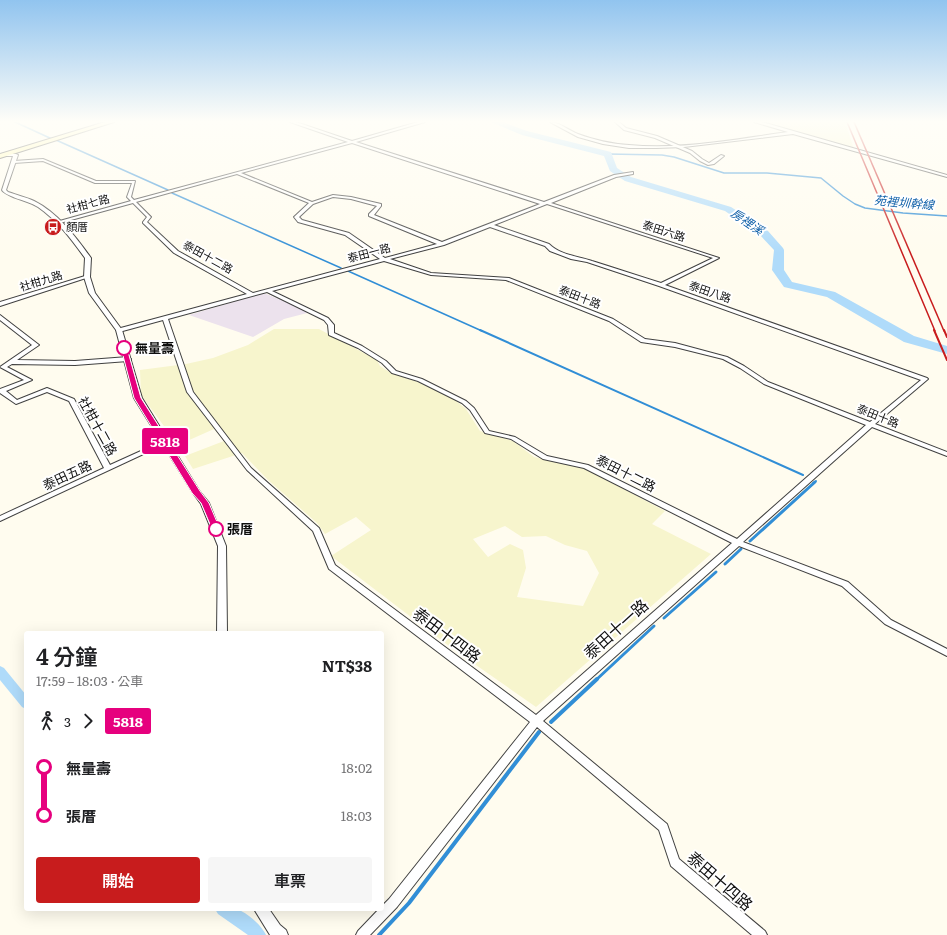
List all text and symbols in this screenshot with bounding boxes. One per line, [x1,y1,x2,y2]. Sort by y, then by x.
street label: 社柑七路 [64,190,111,216]
water label: 苑裡圳幹線 [873,190,937,214]
water label: 房裡溪 [728,204,769,240]
street label: 泰田六路 [641,216,688,244]
bus stop icon: 顏厝 [43,217,63,237]
place label: 顏厝 [66,218,88,234]
street label: 泰田十二路 [181,236,236,276]
street label: 泰田一路 [345,239,392,265]
street label: 社柑九路 [17,266,64,294]
street label: 泰田八路 [687,276,734,306]
street label: 泰田十路 [557,281,604,311]
place label: 無量壽 [135,338,174,357]
marker: 無量壽 [116,340,132,356]
street label: 社柑十二路 [74,393,123,459]
street label: 泰田十路 [855,399,902,431]
line badge: 5818 [137,428,193,454]
text: 5818 [150,431,180,451]
street label: 泰田十二路 [593,449,660,496]
street label: 泰田五路 [39,455,94,494]
place label: 張厝 [227,519,253,538]
marker: 張厝 [208,521,224,537]
street label: 泰田十一路 [578,593,653,664]
street label: 泰田十四路 [408,601,487,668]
text: 4 分鐘 [36,639,97,672]
text: NT$38 [322,654,372,677]
text: 17:59 – 18:03 · 公車 [36,671,143,690]
icon: walk [36,710,58,732]
icon: forward [77,710,99,732]
text: 5818 [113,711,143,731]
text: 3 [64,712,71,731]
text: 無量壽 [66,756,111,779]
text: 18:02 [341,758,372,777]
text: 張厝 [66,804,96,827]
text: 18:03 [341,806,372,825]
street label: 泰田十四路 [683,845,759,916]
button: 開始 [36,857,200,903]
button: 車票 [208,857,372,903]

